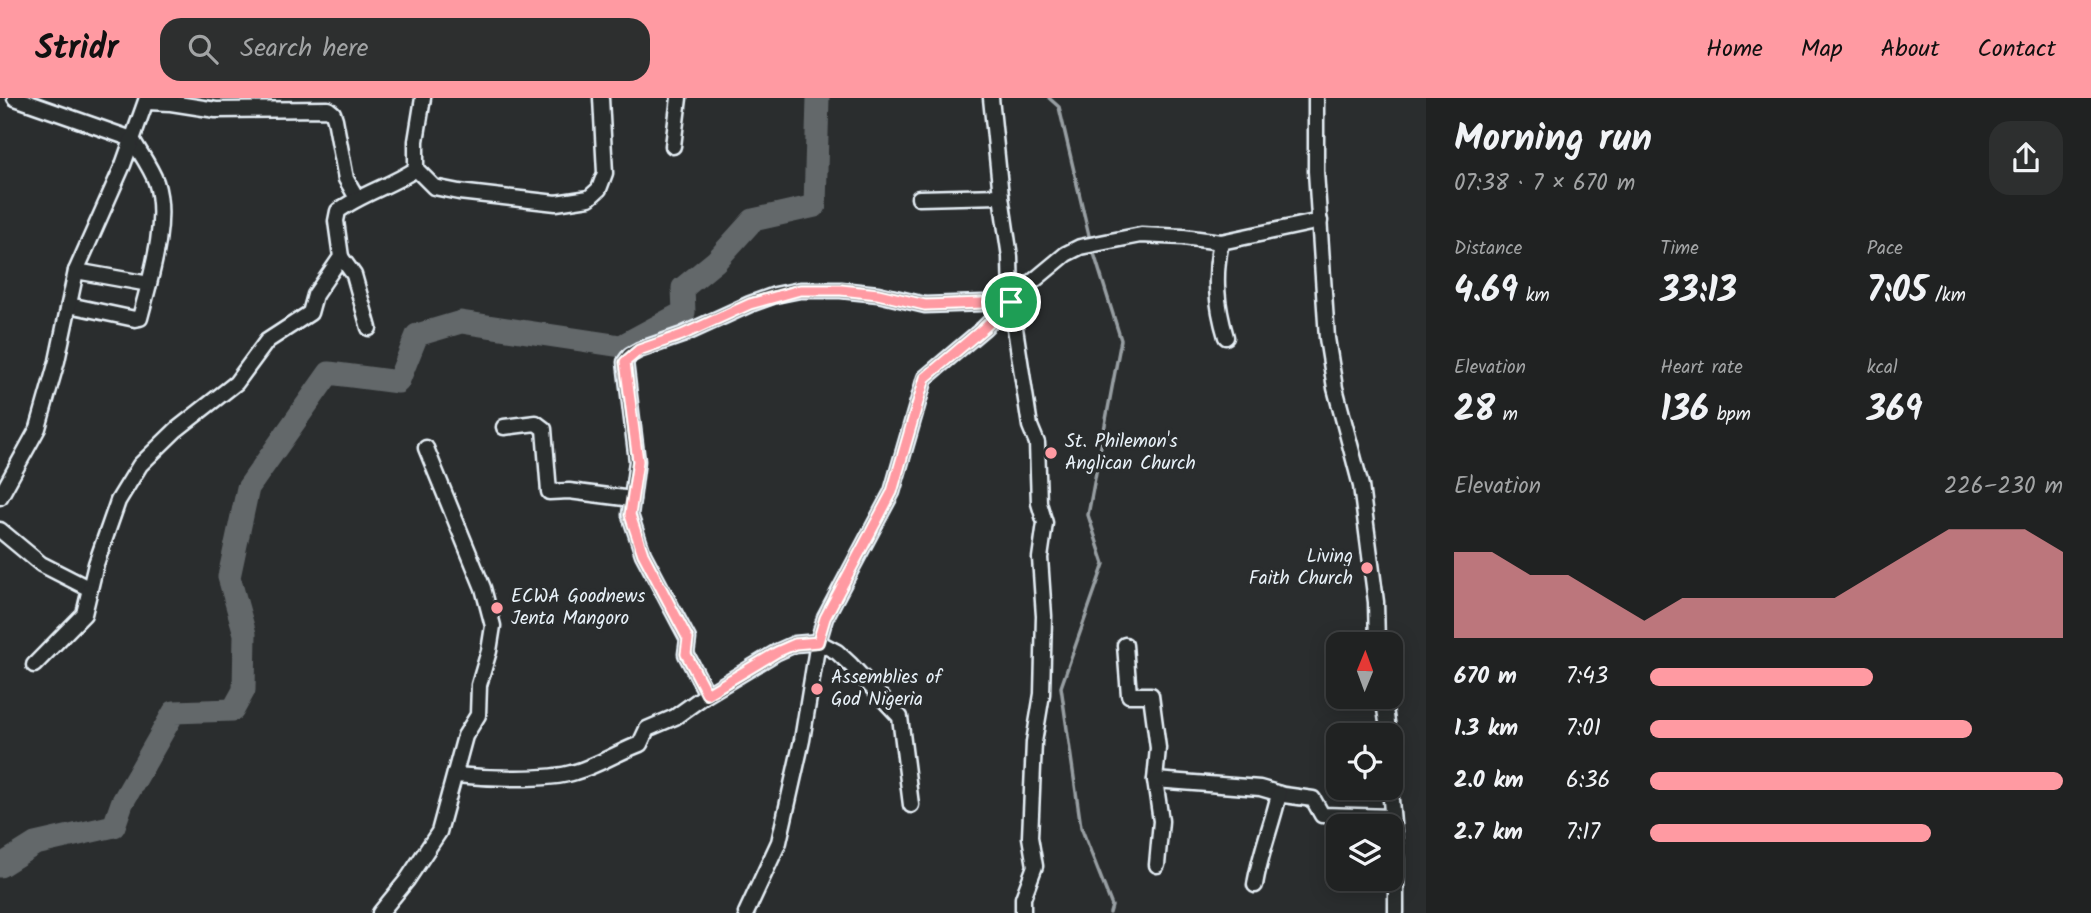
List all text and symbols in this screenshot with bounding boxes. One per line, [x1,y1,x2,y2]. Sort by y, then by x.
search box [160,18,650,81]
text: Stridr [35,23,118,76]
text: Search here [240,28,369,70]
icon: search [184,30,222,68]
text: Home [1706,30,1763,69]
text: Map [1801,30,1843,69]
text: About [1881,30,1939,69]
text: Contact [1977,30,2056,69]
text: Morning run [1454,110,1652,170]
button: share [1989,121,2063,195]
text: 07:38 · 7 × 670 m [1454,166,1635,202]
text: Distance [1454,234,1522,264]
text: Time [1660,234,1699,264]
text: Pace [1867,234,1903,264]
text: 4.69 [1454,264,1518,320]
text: 33:13 [1660,264,1737,320]
text: 7:05 [1867,264,1927,320]
pin [981,272,1041,332]
text: km [1518,281,1550,311]
text: /km [1927,281,1966,311]
icon: arrive [992,283,1030,321]
text: Elevation [1454,353,1526,383]
text: Heart rate [1660,353,1743,383]
text: kcal [1867,353,1898,383]
text: 28 [1454,383,1495,439]
text: 136 [1660,383,1709,439]
text: 369 [1867,383,1922,439]
text: m [1495,400,1518,430]
text: bpm [1709,400,1751,430]
place label: St. Philemon's Anglican Church [1065,427,1196,479]
marker: St. Philemon's Anglican Church [1043,445,1059,461]
text: Elevation [1454,469,1541,505]
text: 226–230 m [1944,469,2063,505]
place label: Living Faith Church [1249,542,1353,594]
marker: Living Faith Church [1359,560,1375,576]
place label: ECWA Goodnews Jenta Mangoro [511,582,645,634]
marker: ECWA Goodnews Jenta Mangoro [489,600,505,616]
north arrow [1326,632,1404,709]
map controls [1326,632,1403,891]
text: 670 m [1454,659,1517,695]
text: 7:43 [1566,659,1608,695]
place label: Assemblies of God Nigeria [831,663,943,715]
marker: Assemblies of God Nigeria [809,681,825,697]
text: 1.3 km [1454,711,1518,747]
text: 7:01 [1566,711,1601,747]
button: locate [1326,723,1403,800]
text: 2.0 km [1454,763,1524,799]
text: 6:36 [1566,763,1610,799]
button: layers [1326,814,1403,891]
text: 2.7 km [1454,815,1523,851]
text: 7:17 [1566,815,1600,851]

